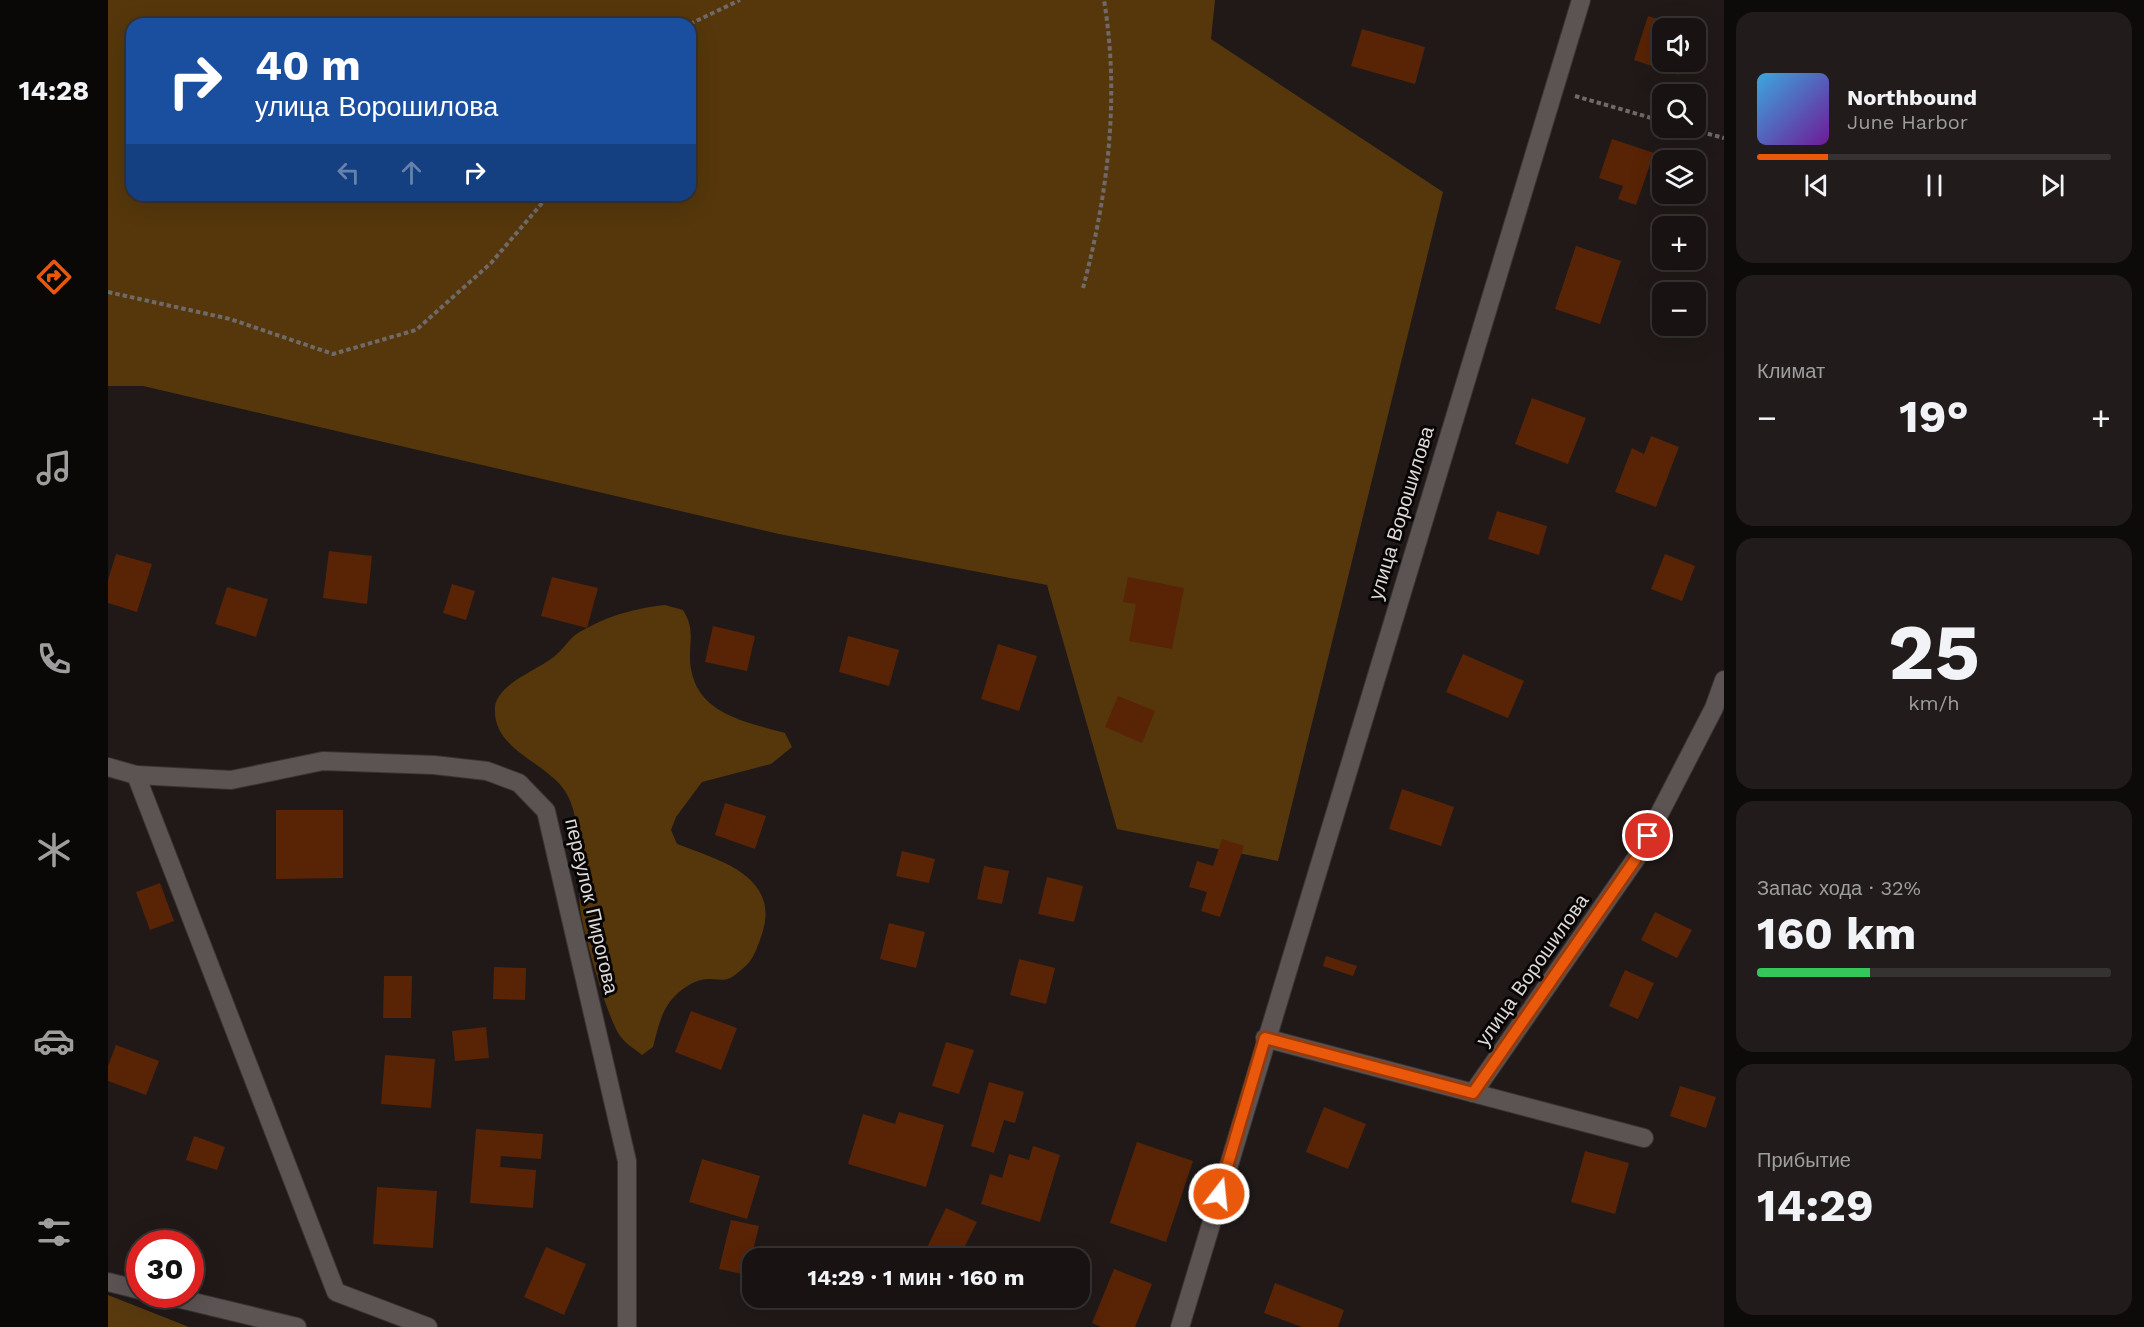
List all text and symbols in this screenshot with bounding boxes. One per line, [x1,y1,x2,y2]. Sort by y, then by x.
map controls [1652,18,1706,336]
button: sound [1652,18,1706,72]
text: 40 m [255,41,361,90]
icon: right [156,42,234,120]
text: 14:28 [19,75,89,107]
button: search [1652,84,1706,138]
text: Northbound [1847,85,1977,110]
text: улица Ворошилова [255,91,498,123]
text: June Harbor [1847,110,1968,134]
button: layers [1652,150,1706,204]
icon: left [332,156,365,189]
icon: ahead [395,156,428,189]
icon: right [458,156,491,189]
icon: previous [1800,169,1833,202]
icon: pause [1918,169,1951,202]
icon: next [2036,169,2069,202]
button: + [1652,216,1706,270]
icon: directions [33,256,75,298]
button: − [1652,282,1706,336]
text: Климат [1757,359,1825,383]
text: 19° [1899,390,1969,443]
text: − [1757,398,1777,437]
text: + [2091,398,2111,437]
street label: улица Ворошилова [1363,422,1439,603]
icon: music [33,447,75,489]
text: 25 [1888,606,1980,698]
icon: phone [33,638,75,680]
text: km/h [1908,691,1960,715]
pin [1622,810,1673,861]
street label: переулок Пирогова [560,816,624,997]
icon: arrive [1631,819,1664,852]
icon: climate [33,829,75,871]
text: Запас хода · 32% [1757,876,1921,900]
street label: улица Ворошилова [1470,889,1594,1051]
text: 160 km [1757,907,1916,960]
icon: car [33,1020,75,1062]
text: Прибытие [1757,1148,1851,1172]
position arrow [1187,1162,1251,1226]
text: 14:29 [1757,1179,1874,1232]
icon: filters [33,1211,75,1253]
speed limit sign: 30 [126,1230,204,1308]
text: 14:29 · 1 мин · 160 m [808,1265,1024,1290]

